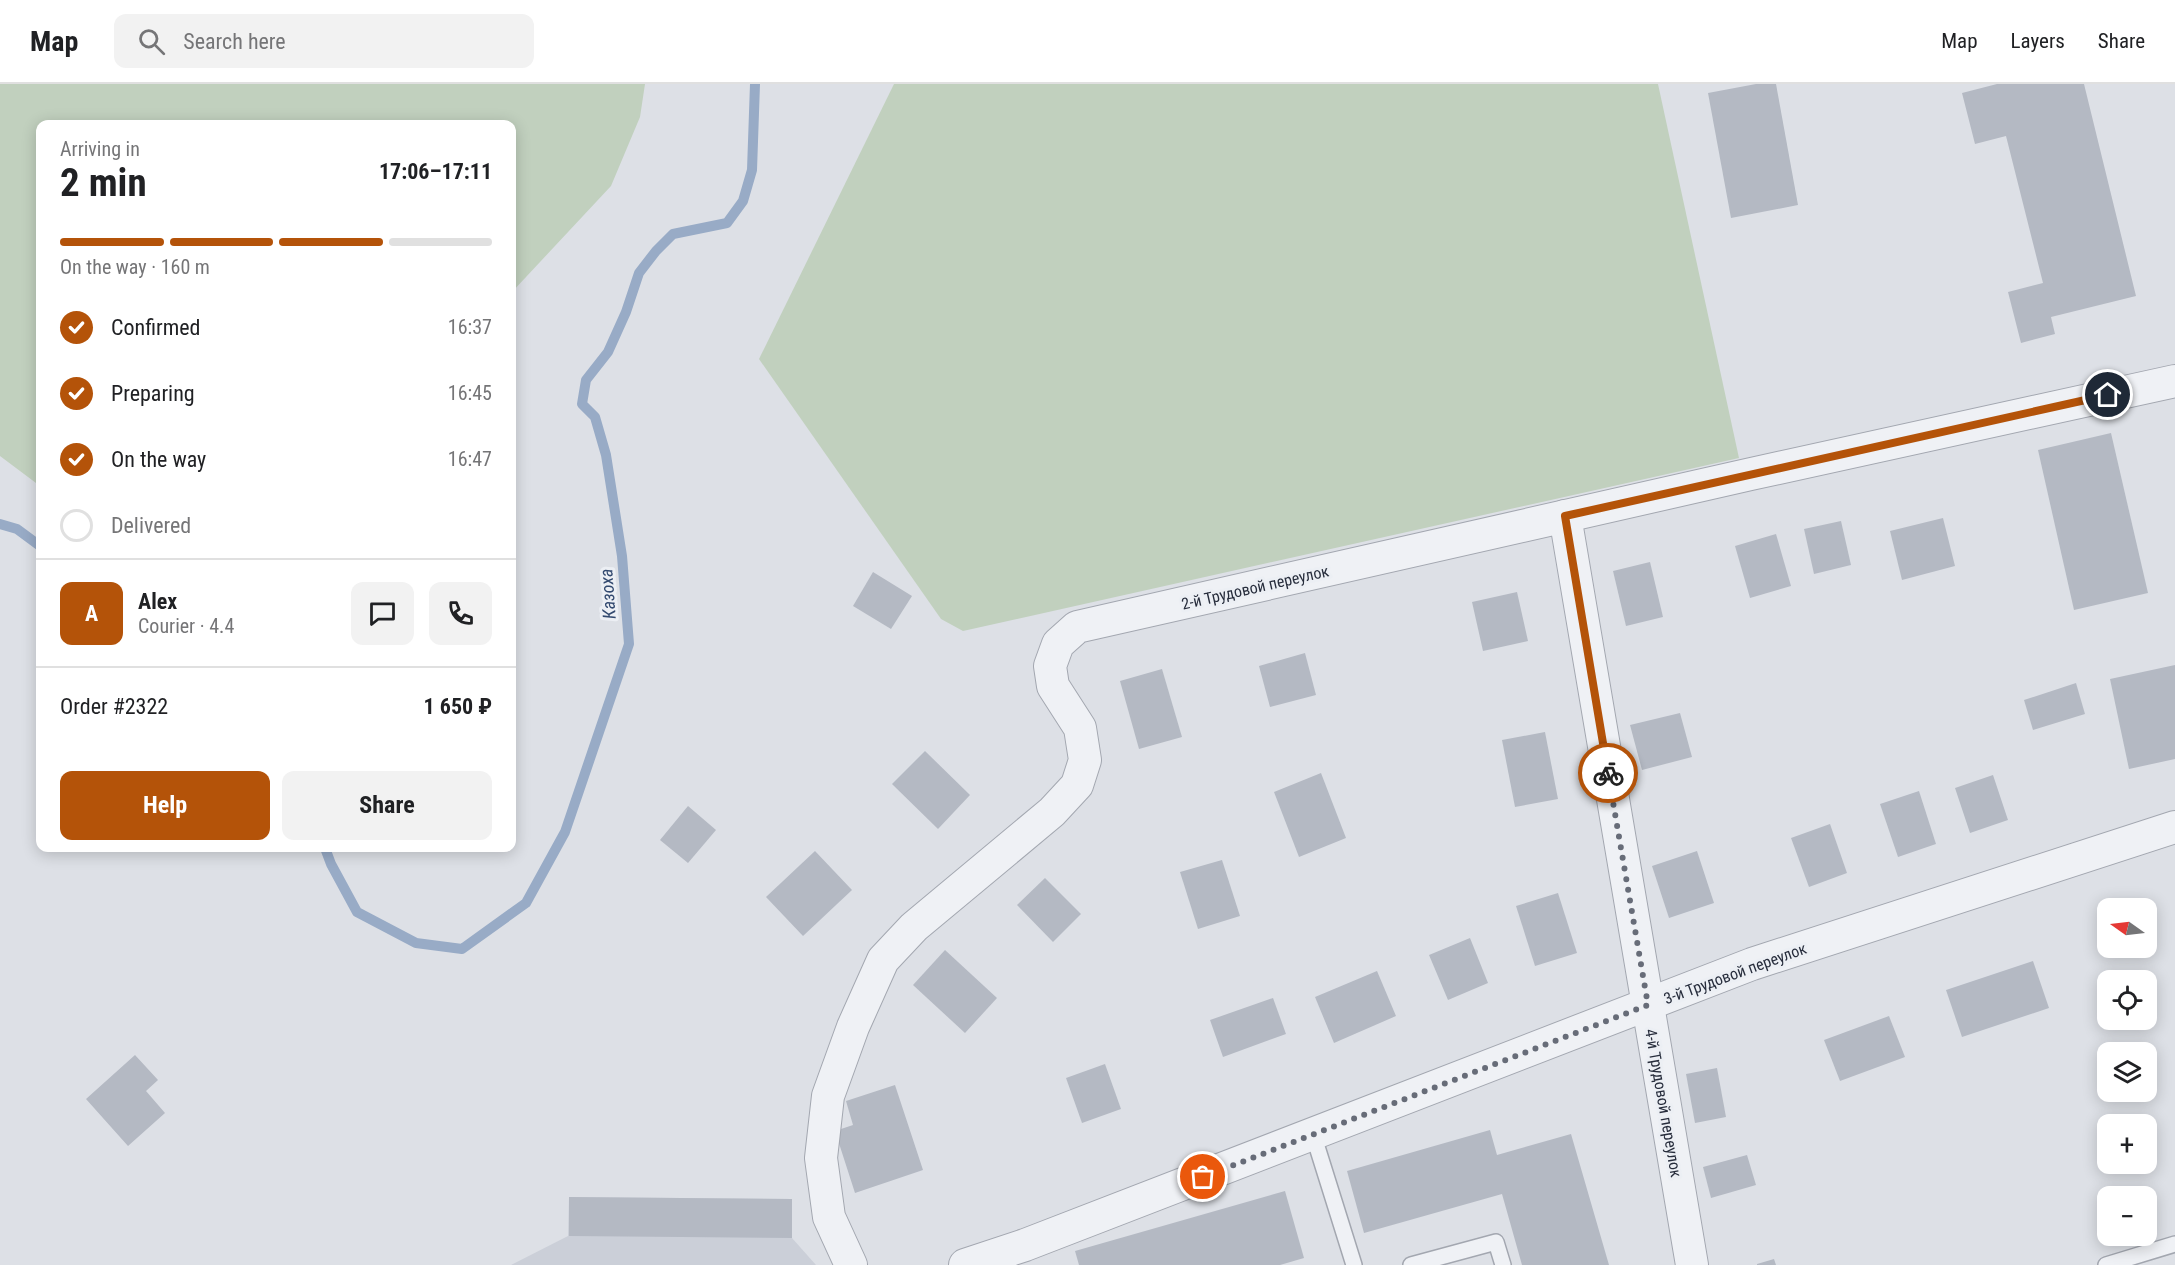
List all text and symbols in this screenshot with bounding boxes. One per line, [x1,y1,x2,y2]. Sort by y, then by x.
search box [114,14,534,68]
text: Map [30,25,78,58]
icon: search [135,25,168,58]
text: Search here [183,29,286,54]
text: Map [1941,29,1978,53]
text: Layers [2011,29,2065,53]
text: Share [2098,29,2145,53]
text: Arriving in [60,137,140,161]
text: 17:06–17:11 [379,159,492,184]
text: 2 min [60,160,147,206]
text: On the way · 160 m [60,255,210,279]
icon: check [60,311,93,344]
text: Confirmed [111,315,200,340]
text: 16:37 [448,315,492,339]
pin [2082,369,2133,420]
icon: check [60,377,93,410]
icon: home [2091,378,2124,411]
text: Preparing [111,381,195,406]
text: 16:45 [448,381,492,405]
icon: check [60,443,93,476]
text: On the way [111,447,206,472]
text: 16:47 [448,447,492,471]
text: Delivered [111,513,191,538]
street label: 2-й Трудовой переулок [1180,561,1331,614]
water label: Казоха [595,568,620,620]
button: chat [351,582,414,645]
button: phone [429,582,492,645]
text: Alex [138,589,177,614]
text: A [85,601,98,626]
text: Courier · 4.4 [138,614,234,638]
text: Order #2322 [60,694,168,719]
text: 1 650 ₽ [424,694,492,719]
courier [1578,743,1638,803]
icon: bike [1592,757,1625,790]
button: Help [60,771,270,840]
button: Share [282,771,492,840]
north arrow [2097,898,2157,958]
map controls [2097,898,2157,1246]
street label: 3-й Трудовой переулок [1661,939,1809,1008]
button: locate [2097,970,2157,1030]
street label: 4-й Трудовой переулок [1641,1027,1686,1179]
button: layers [2097,1042,2157,1102]
button: + [2097,1114,2157,1174]
pin [1177,1151,1228,1202]
icon: bag [1186,1160,1219,1193]
button: − [2097,1186,2157,1246]

